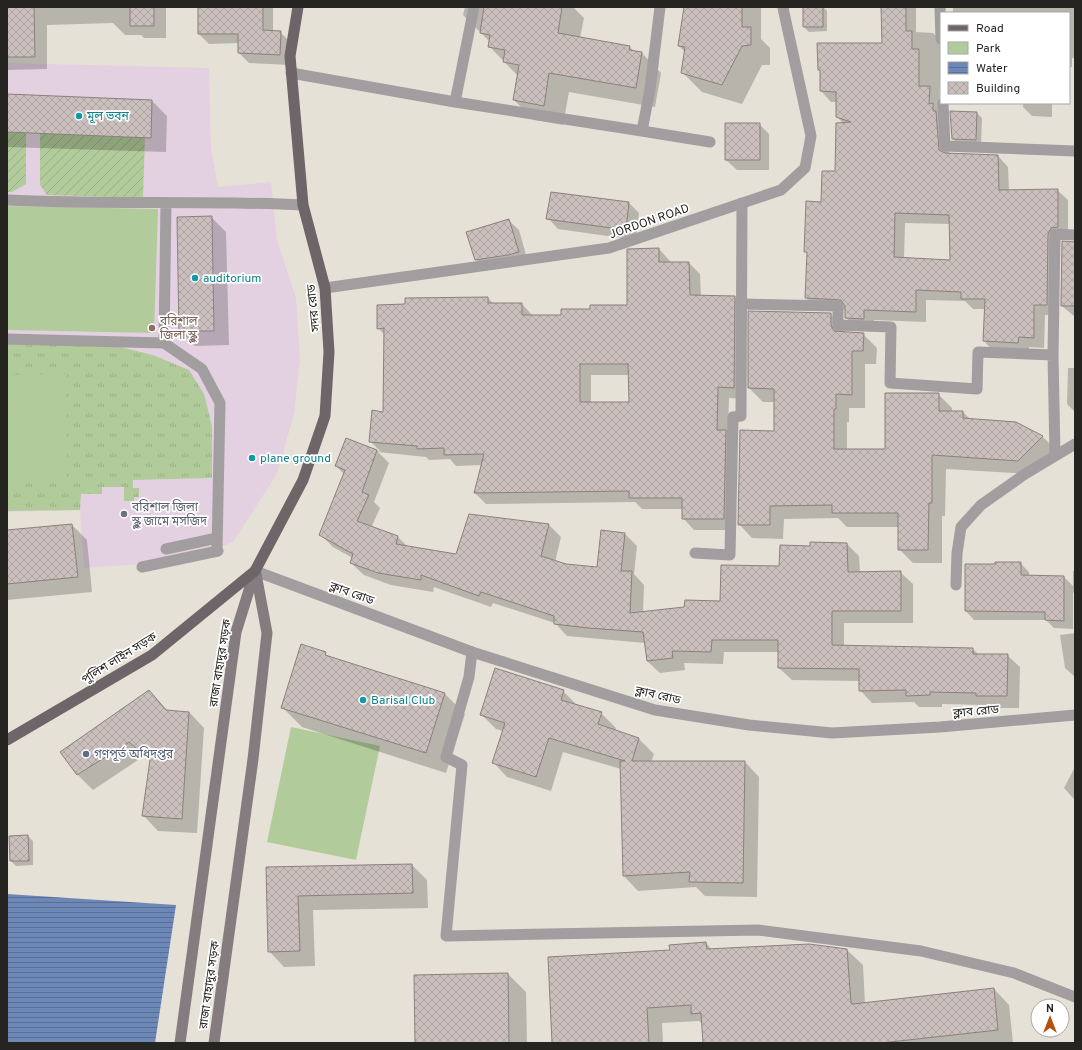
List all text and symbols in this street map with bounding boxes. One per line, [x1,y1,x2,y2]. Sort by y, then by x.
legend [940,12,1070,104]
text: Road [976,21,1004,37]
text: Park [976,41,1001,57]
text: Water [976,61,1008,77]
text: Building [976,81,1020,97]
place label: মূল ভবন [86,109,130,125]
marker: মূল ভবন [74,111,84,121]
street label: JORDON ROAD [607,201,692,243]
place label: auditorium [203,271,262,287]
marker: auditorium [190,273,200,283]
street label: সদর রোড [304,283,325,333]
place label: বরিশাল জিলা স্কুল [159,313,198,344]
marker: বরিশাল জিলা স্কুল [147,323,157,333]
place label: plane ground [260,451,331,467]
marker: plane ground [247,453,257,463]
place label: বরিশাল জিলা স্কুল জামে মসজিদ [131,499,207,530]
marker: বরিশাল জিলা স্কুল জামে মসজিদ [119,509,129,519]
street label: ক্লাব রোড [326,578,376,609]
street label: রাজা বাহাদুর সড়ক [206,618,236,709]
street label: পুলিশ লাইন সড়ক [78,628,160,688]
street label: ক্লাব রোড [633,683,682,709]
place label: Barisal Club [371,693,436,709]
marker: Barisal Club [358,695,368,705]
street label: ক্লাব রোড [951,702,1000,722]
place label: গণপূর্ত অধিদপ্তর [94,746,174,763]
marker: গণপূর্ত অধিদপ্তর [81,749,91,759]
street label: রাজা বাহাদুর সড়ক [196,940,224,1031]
north arrow [1030,998,1070,1038]
text: N [1046,1002,1054,1016]

